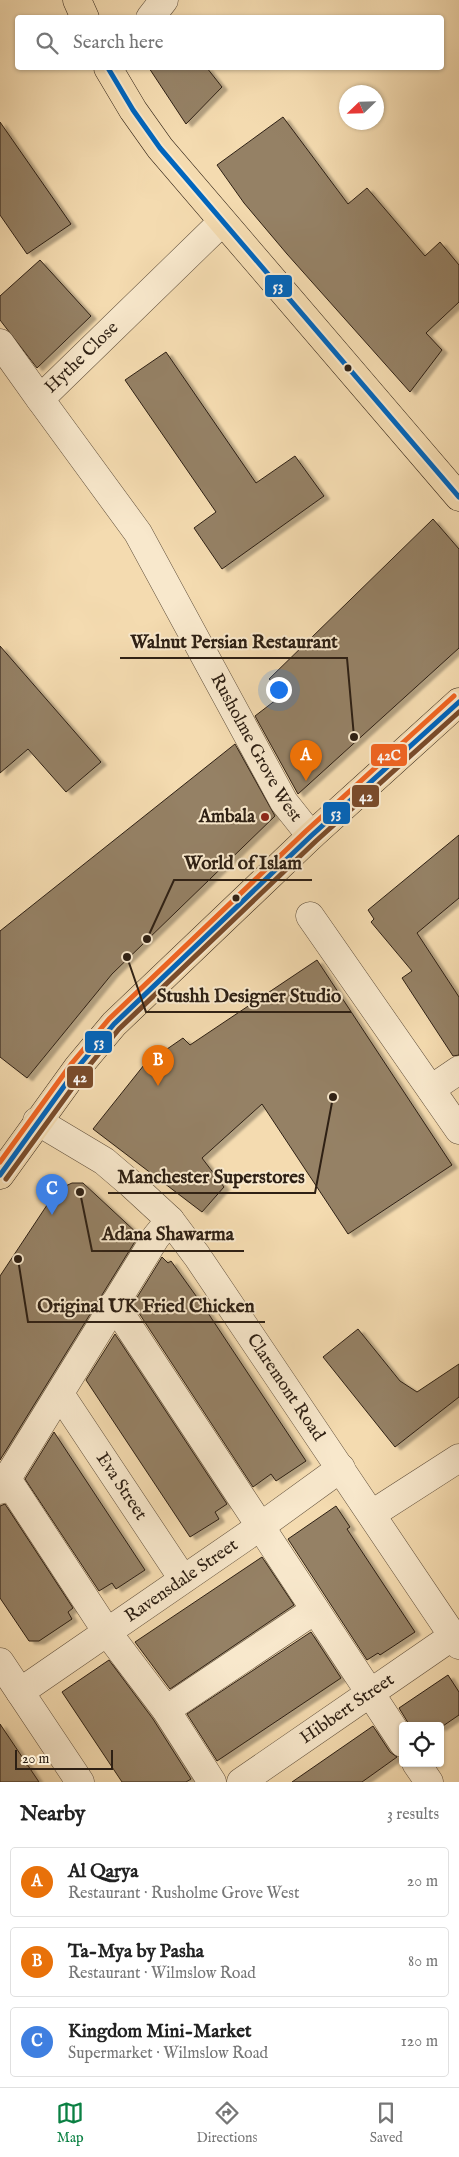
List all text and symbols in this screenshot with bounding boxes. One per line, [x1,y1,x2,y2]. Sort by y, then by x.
search box [15,15,444,70]
icon: search [33,29,61,57]
text: Search here [73,31,164,55]
north arrow [339,85,384,130]
line badge: 53 [264,274,293,298]
text: 53 [273,278,283,296]
street label: Hythe Close [40,317,124,399]
unlabelled marker [343,363,353,373]
callout: Walnut Persian Restaurant [120,624,347,658]
text: Walnut Persian Restaurant [129,631,338,655]
street label: Rusholme Grove West [205,670,307,827]
your location [266,677,292,703]
pin: A [290,740,322,781]
line badge: 42C [370,743,408,767]
text: 42C [377,747,401,765]
line badge: 42 [351,784,380,808]
text: 42 [359,788,373,806]
line badge: 53 [322,801,351,825]
text: 53 [331,805,341,823]
place label: Ambala [198,806,256,829]
marker: Ambala [259,811,271,823]
callout: World of Islam [174,846,312,880]
text: World of Islam [183,852,302,876]
unlabelled marker [231,893,241,903]
callout: Stushh Designer Studio [146,978,351,1012]
text: Stushh Designer Studio [157,985,341,1009]
line badge: 53 [84,1030,113,1054]
text: 53 [94,1034,104,1052]
pin: B [142,1045,174,1086]
line badge: 42 [66,1065,94,1089]
text: 42 [73,1069,87,1087]
callout: Manchester Superstores [108,1159,315,1193]
text: Manchester Superstores [117,1166,305,1190]
pin: C [36,1174,68,1215]
callout: Adana Shawarma [92,1217,244,1251]
text: Adana Shawarma [101,1223,235,1247]
callout: Original UK Fried Chicken [28,1288,265,1322]
text: Original UK Fried Chicken [37,1295,255,1319]
street label: Claremont Road [241,1329,330,1446]
street label: Eva Street [91,1448,152,1525]
street label: Ravensdale Street [120,1534,242,1628]
street label: Hibbert Street [296,1668,399,1749]
map controls [399,1722,444,1767]
button: locate [399,1722,444,1767]
scale bar [15,1747,112,1770]
text: 20 m [22,1750,49,1768]
text: Nearby [20,1801,85,1828]
text: 3 results [387,1805,439,1825]
text: Al Qarya [68,1860,138,1884]
text: A [32,1872,42,1892]
text: 20 m [407,1872,438,1892]
text: Restaurant · Rusholme Grove West [68,1884,299,1904]
text: Ta-Mya by Pasha [68,1940,204,1964]
text: B [32,1952,42,1972]
text: 80 m [408,1952,438,1972]
text: Restaurant · Wilmslow Road [68,1964,256,1984]
text: Kingdom Mini-Market [68,2020,252,2044]
text: C [31,2032,43,2052]
text: 120 m [401,2032,438,2052]
text: Supermarket · Wilmslow Road [68,2044,268,2064]
tab: Map [56,2099,84,2147]
tab: Directions [196,2099,257,2147]
tab: Saved [370,2099,403,2147]

